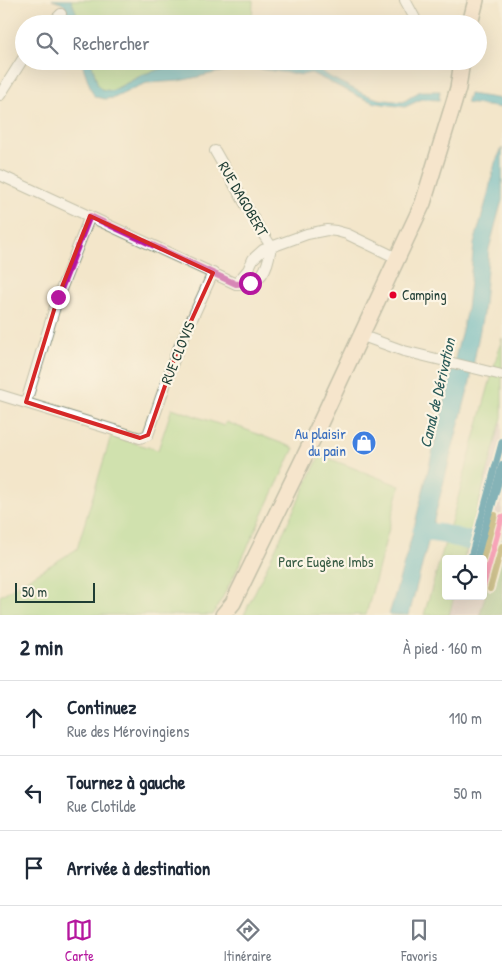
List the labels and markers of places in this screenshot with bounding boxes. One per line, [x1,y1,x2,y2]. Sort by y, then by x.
place label: Camping [402,285,446,305]
marker: Camping [388,290,398,300]
place label: Au plaisir du pain [295,423,346,461]
shop icon: Au plaisir du pain [351,430,377,456]

